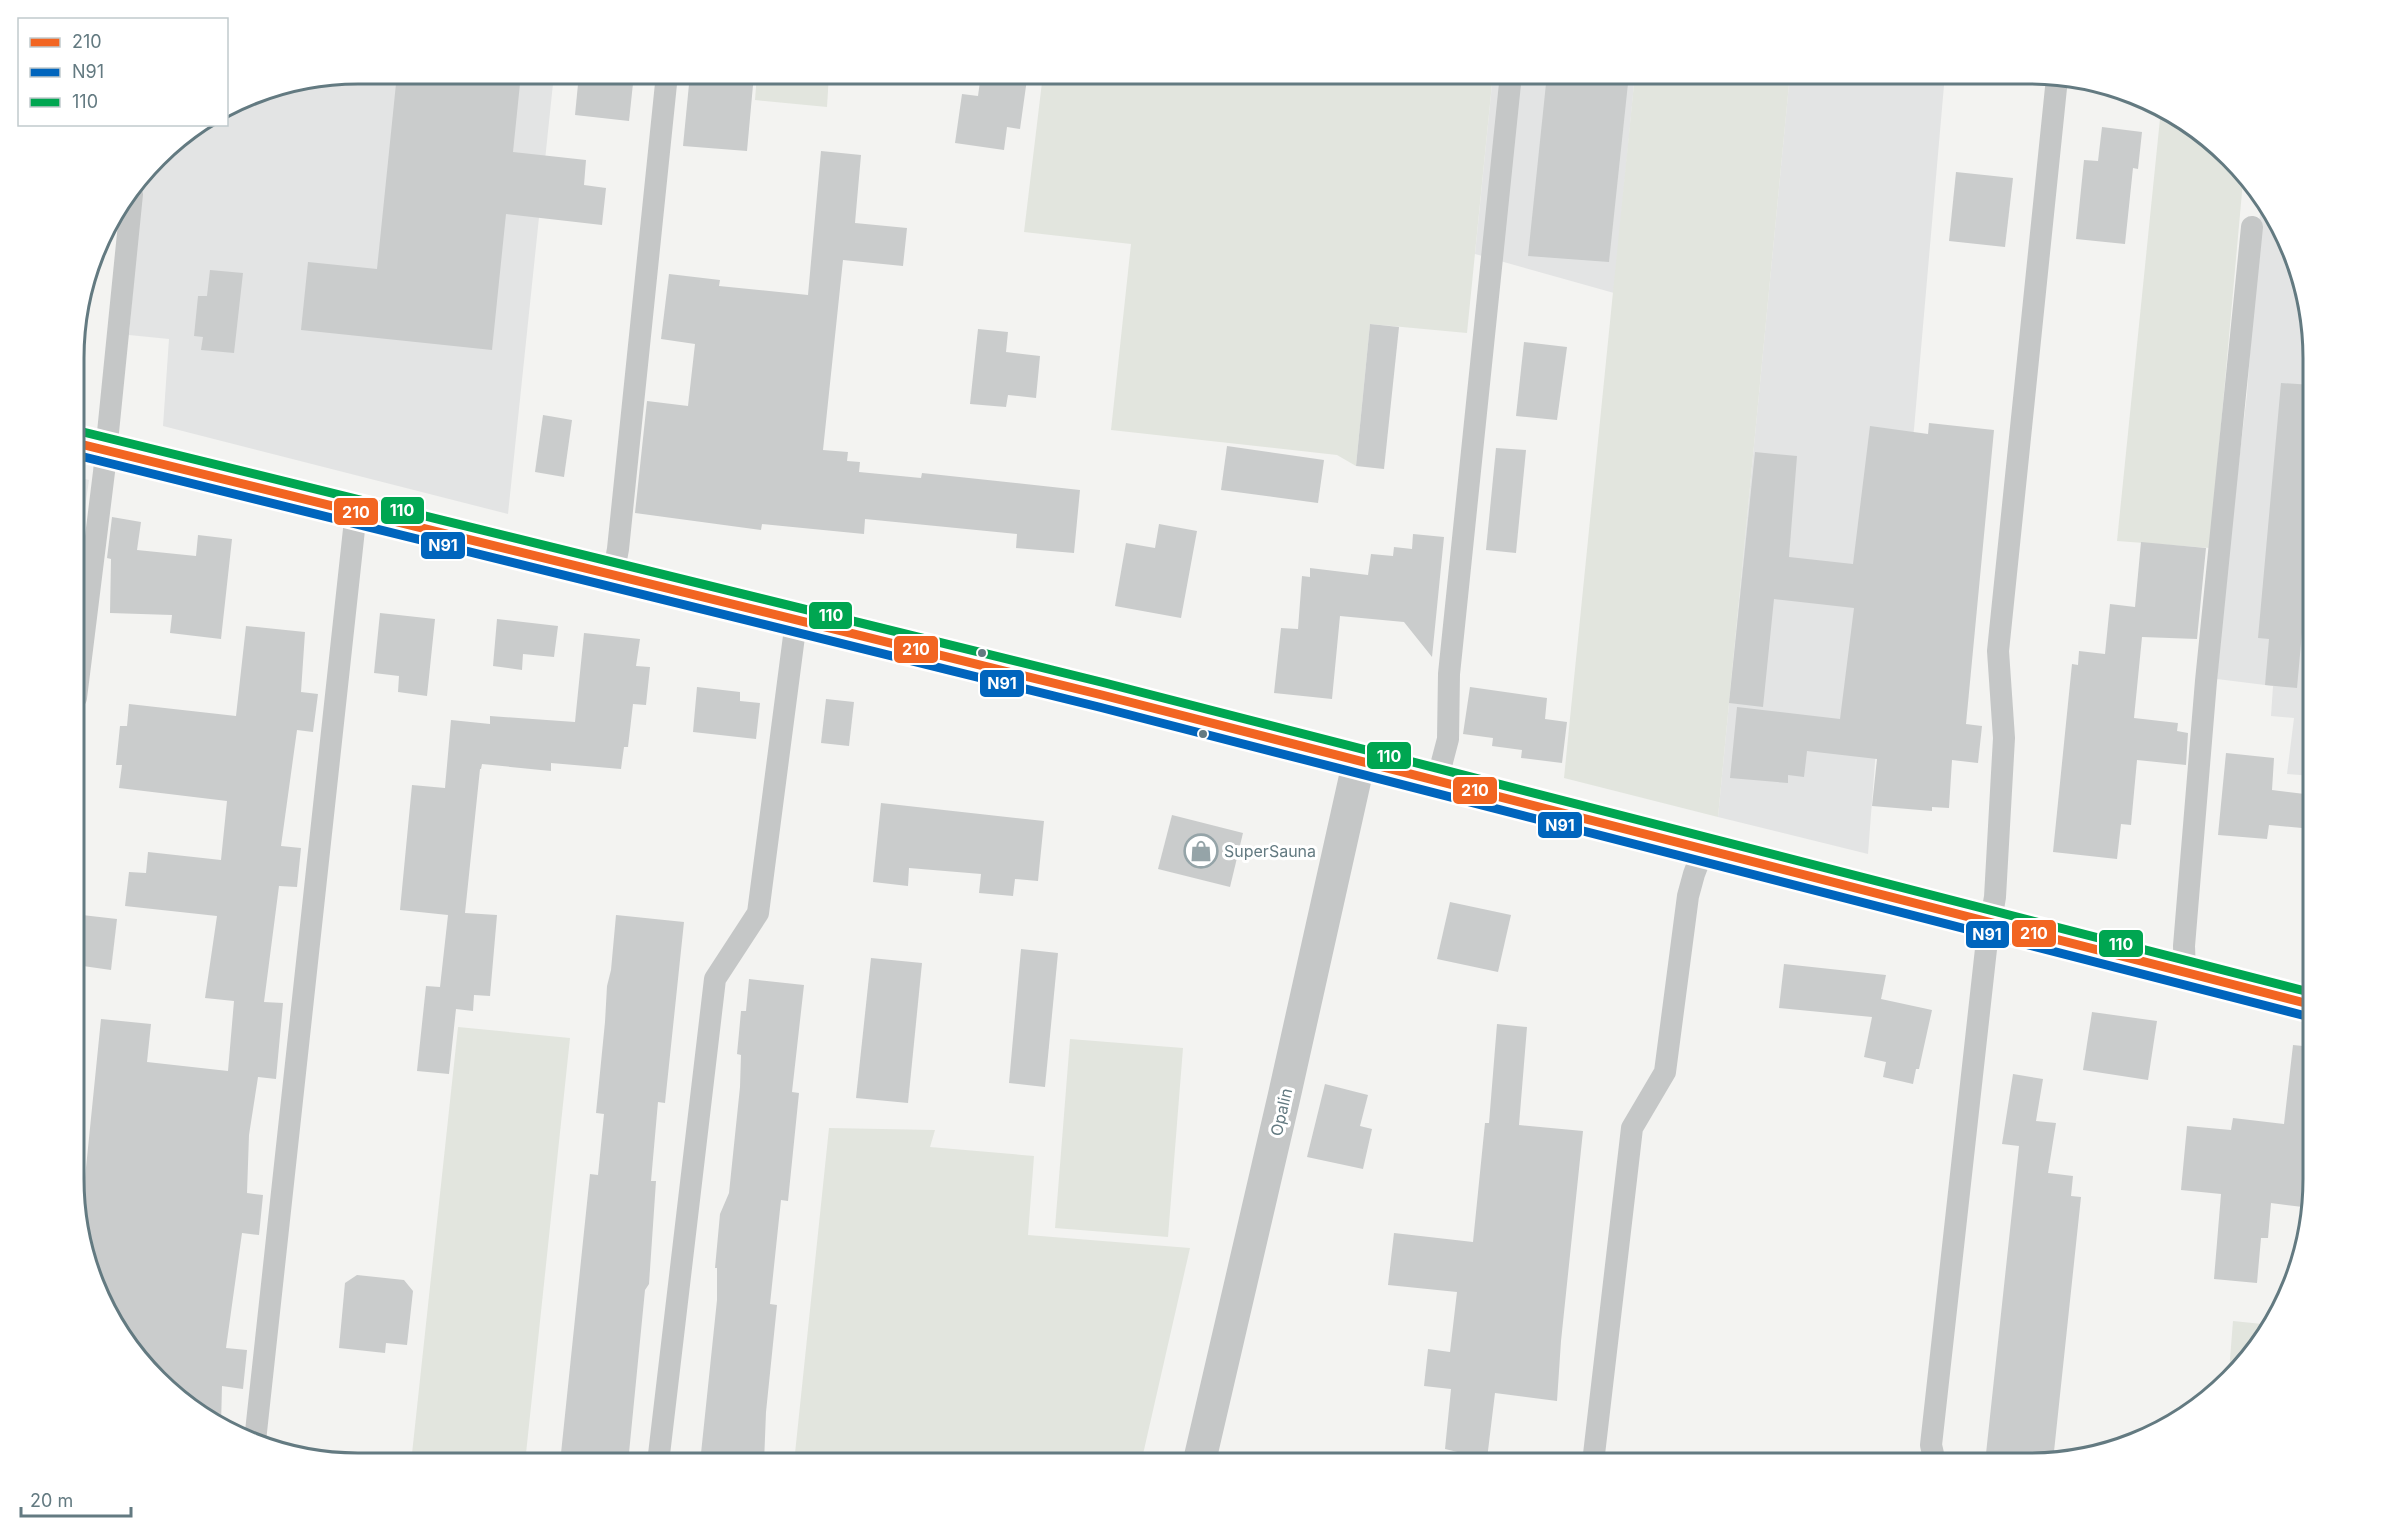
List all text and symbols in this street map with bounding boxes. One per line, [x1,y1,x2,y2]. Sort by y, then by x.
legend [18,18,228,126]
text: 210 [72,31,102,52]
text: N91 [72,61,104,82]
text: 110 [72,91,98,112]
line badge: 110 [380,496,425,525]
line badge: 210 [333,497,379,526]
text: 110 [390,500,415,520]
text: 210 [342,502,370,522]
line badge: N91 [420,531,466,560]
text: N91 [428,535,458,555]
line badge: 110 [808,601,853,630]
text: 110 [819,605,844,625]
line badge: 210 [893,635,939,664]
text: 210 [902,639,930,659]
unlabelled marker [976,647,988,659]
line badge: N91 [979,669,1025,698]
text: N91 [987,673,1017,693]
unlabelled marker [1197,728,1209,740]
line badge: 110 [1366,741,1412,770]
text: 110 [1377,746,1402,766]
line badge: 210 [1452,776,1498,805]
text: 210 [1461,780,1489,800]
line badge: N91 [1537,811,1583,839]
text: N91 [1545,815,1575,835]
shop icon: SuperSauna [1183,833,1219,869]
place label: SuperSauna [1224,841,1316,861]
line badge: 210 [2011,919,2057,948]
line badge: N91 [1965,920,2010,949]
text: 210 [2020,923,2048,943]
text: N91 [1972,924,2002,944]
line badge: 110 [2098,929,2144,958]
text: 110 [2109,934,2134,954]
street label: Opalin [1266,1086,1296,1138]
scale bar [21,1480,130,1518]
text: 20 m [30,1490,73,1511]

